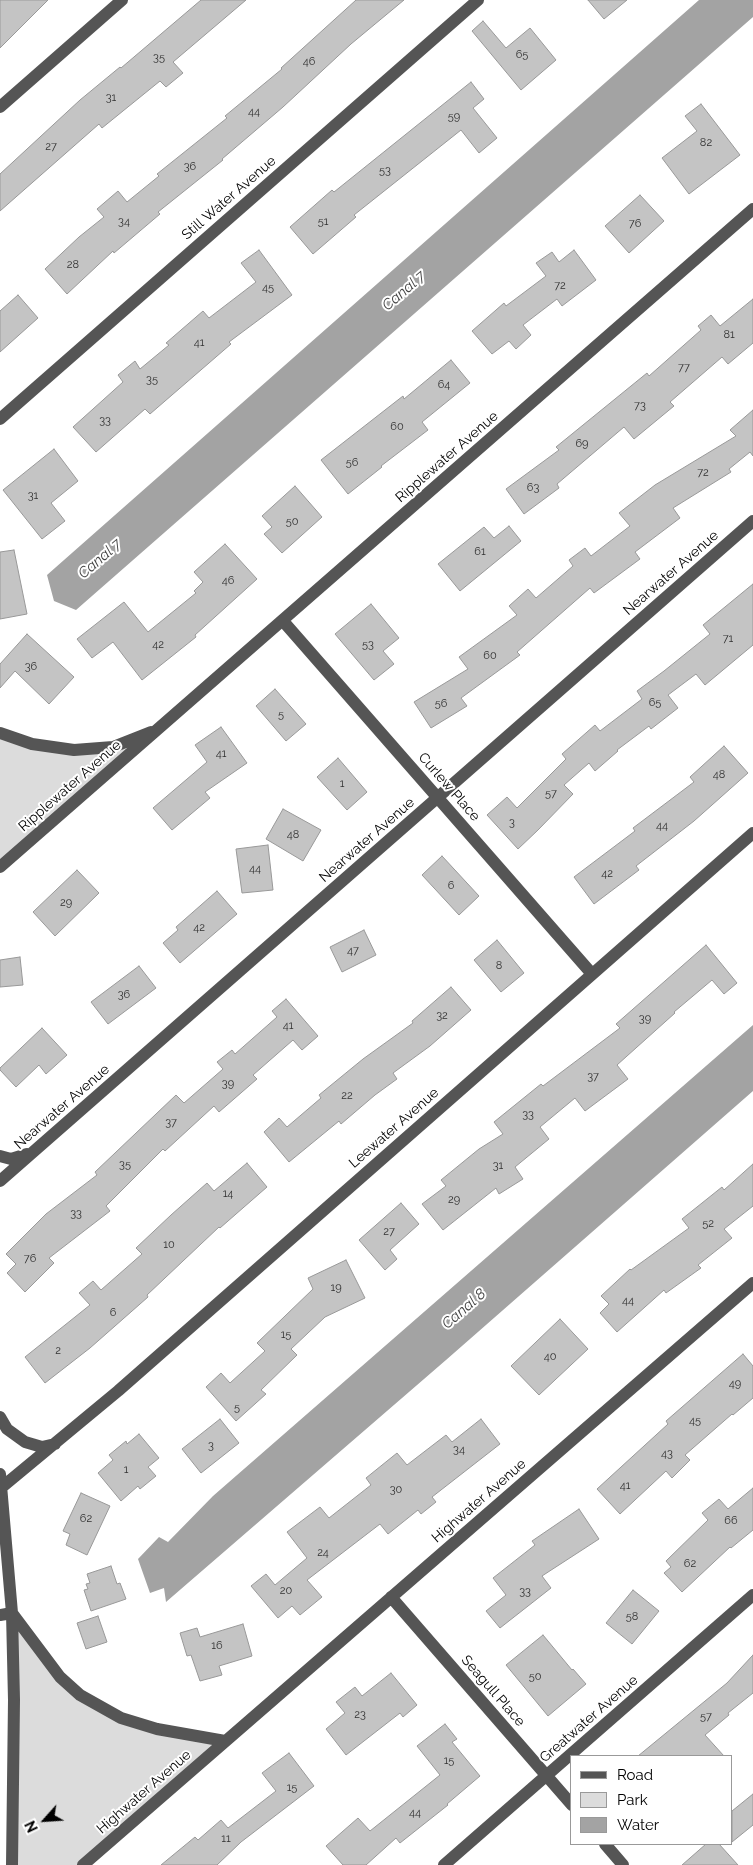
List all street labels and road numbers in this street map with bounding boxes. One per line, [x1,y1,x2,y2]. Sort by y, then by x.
street label: Still Water Avenue [179,153,279,243]
street label: Ripplewater Avenue [392,408,502,506]
street label: Nearwater Avenue [620,527,722,619]
street label: Ripplewater Avenue [15,737,125,835]
street label: Curlew Place [415,749,483,825]
street label: Nearwater Avenue [316,794,418,886]
street label: Nearwater Avenue [11,1061,113,1153]
street label: Leewater Avenue [346,1084,442,1172]
street label: Highwater Avenue [429,1456,529,1546]
street label: Seagull Place [458,1652,528,1730]
street label: Greatwater Avenue [537,1672,641,1766]
street label: Highwater Avenue [94,1747,194,1837]

